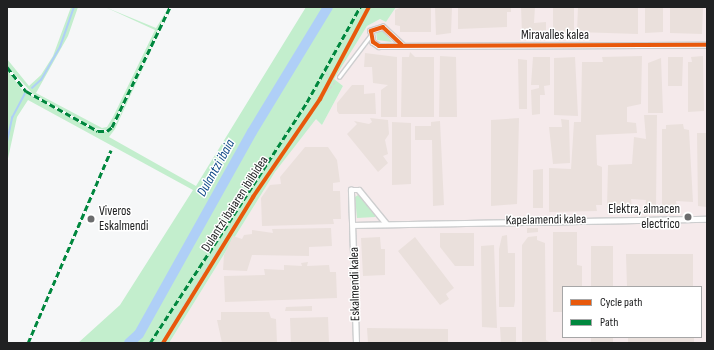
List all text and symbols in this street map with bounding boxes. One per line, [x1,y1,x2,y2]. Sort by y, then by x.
street label: Miravalles kalea [521,27,589,43]
water label: Dulantzi ibaia [193,137,239,199]
street label: Dulantzi ibaiaren ibilbidea [198,153,272,255]
place label: Elektra, almacen electrico [608,202,680,233]
place label: Viveros Eskalmendi [99,204,148,235]
street label: Kapelamendi kalea [506,211,586,229]
marker: Elektra, almacen electrico [683,212,693,222]
marker: Viveros Eskalmendi [86,214,96,224]
street label: Eskalmendi kalea [347,247,363,321]
legend [562,286,702,338]
text: Cycle path [600,295,642,310]
text: Path [600,315,618,330]

